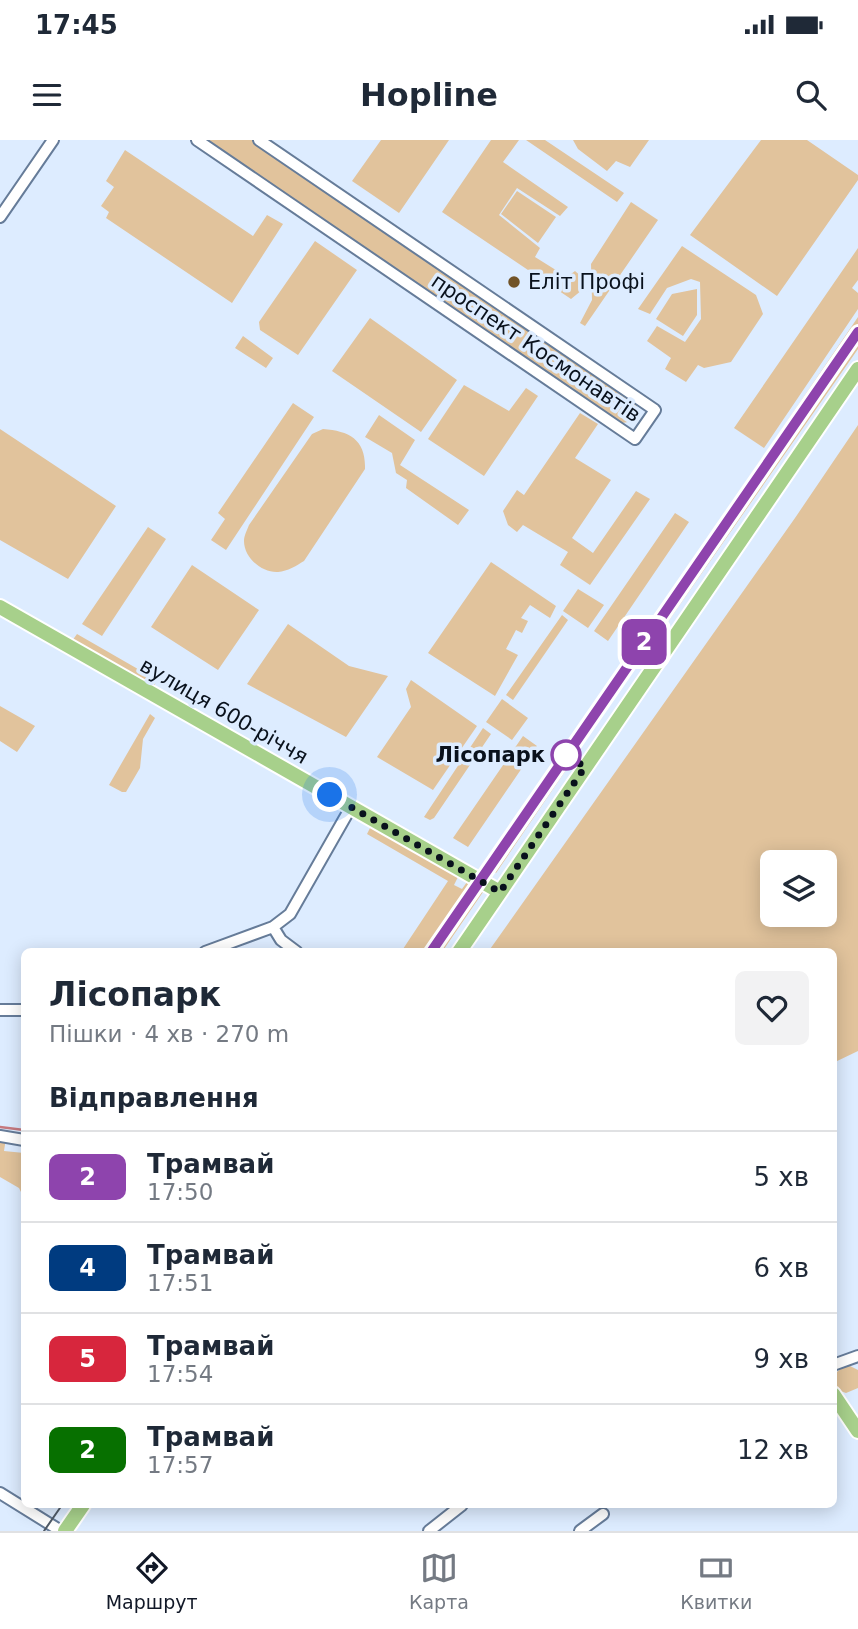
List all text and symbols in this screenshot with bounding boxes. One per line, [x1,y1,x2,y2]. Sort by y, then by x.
text: 17:45 [35,10,118,40]
icon: menu [28,76,66,114]
text: Hopline [360,76,498,114]
icon: search [792,76,830,114]
street label: проспект Космонавтів [427,269,645,427]
place label: Еліт Профі [528,270,645,294]
marker: Еліт Профі [506,274,522,290]
line badge: 2 [621,619,667,665]
text: 2 [636,628,652,656]
street label: вулиця 600-річчя [136,653,312,769]
marker: Лісопарк [551,740,581,770]
place label: Лісопарк [436,743,545,767]
your location [312,777,347,812]
map controls [760,850,837,927]
button: layers [760,850,837,927]
button: heart [735,971,809,1045]
text: Лісопарк [49,975,221,1014]
text: Пішки · 4 хв · 270 m [49,1021,289,1047]
text: Відправлення [49,1083,259,1113]
text: Трамвай [147,1149,274,1179]
text: 5 хв [753,1162,809,1192]
text: 2 [79,1163,96,1191]
text: 17:50 [147,1179,213,1205]
text: Трамвай [147,1240,274,1270]
text: 6 хв [753,1253,809,1283]
text: 4 [79,1254,96,1282]
text: 17:51 [147,1270,213,1296]
text: Трамвай [147,1331,274,1361]
text: 9 хв [753,1344,809,1374]
text: 5 [79,1345,96,1373]
text: 17:54 [147,1361,213,1387]
text: Трамвай [147,1422,274,1452]
text: 12 хв [737,1435,809,1465]
text: 2 [79,1436,96,1464]
text: 17:57 [147,1452,213,1478]
tab: Маршрут [106,1549,198,1613]
tab: Карта [409,1549,469,1613]
tab: Квитки [680,1549,752,1613]

